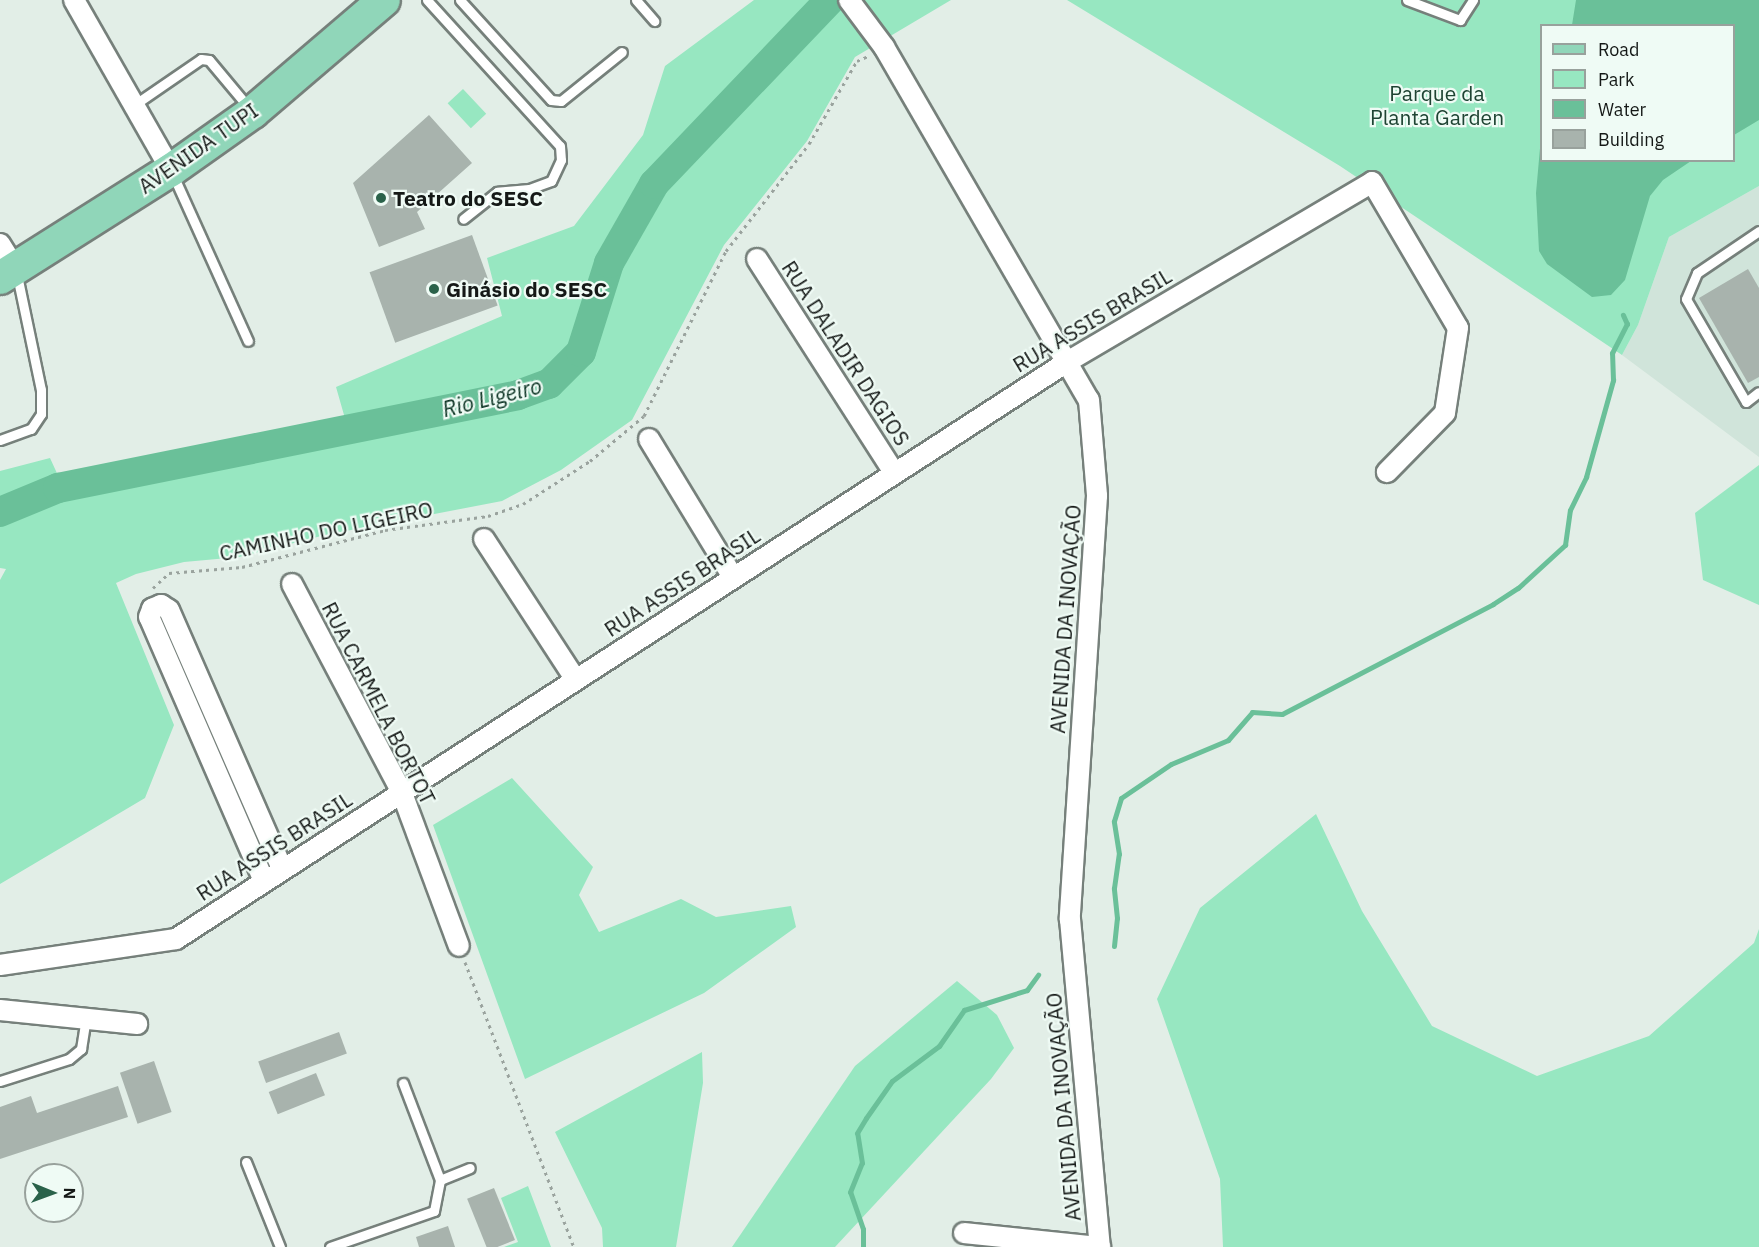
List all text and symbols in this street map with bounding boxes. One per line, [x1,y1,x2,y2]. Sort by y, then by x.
legend [1540,24,1735,162]
text: Road [1598,38,1639,61]
text: Park [1598,68,1634,91]
park label: Parque da Planta Garden [1370,80,1504,130]
street label: AVENIDA TUPI [133,97,263,199]
text: Water [1598,98,1646,121]
text: Building [1598,128,1664,151]
place label: Teatro do SESC [393,185,543,211]
marker: Teatro do SESC [374,191,388,205]
street label: RUA DALADIR DAGIOS [777,256,915,450]
street label: RUA ASSIS BRASIL [1008,263,1176,377]
place label: Ginásio do SESC [446,276,607,302]
marker: Ginásio do SESC [427,282,441,296]
water label: Rio Ligeiro [439,372,545,422]
street label: CAMINHO DO LIGEIRO [217,496,435,566]
street label: AVENIDA DA INOVAÇÃO [1044,504,1086,734]
street label: RUA ASSIS BRASIL [599,522,765,642]
street label: RUA CARMELA BORTOT [317,598,441,808]
street label: RUA ASSIS BRASIL [191,786,357,906]
street label: AVENIDA DA INOVAÇÃO [1040,992,1086,1222]
north arrow [24,1163,84,1223]
text: N [60,1187,80,1199]

